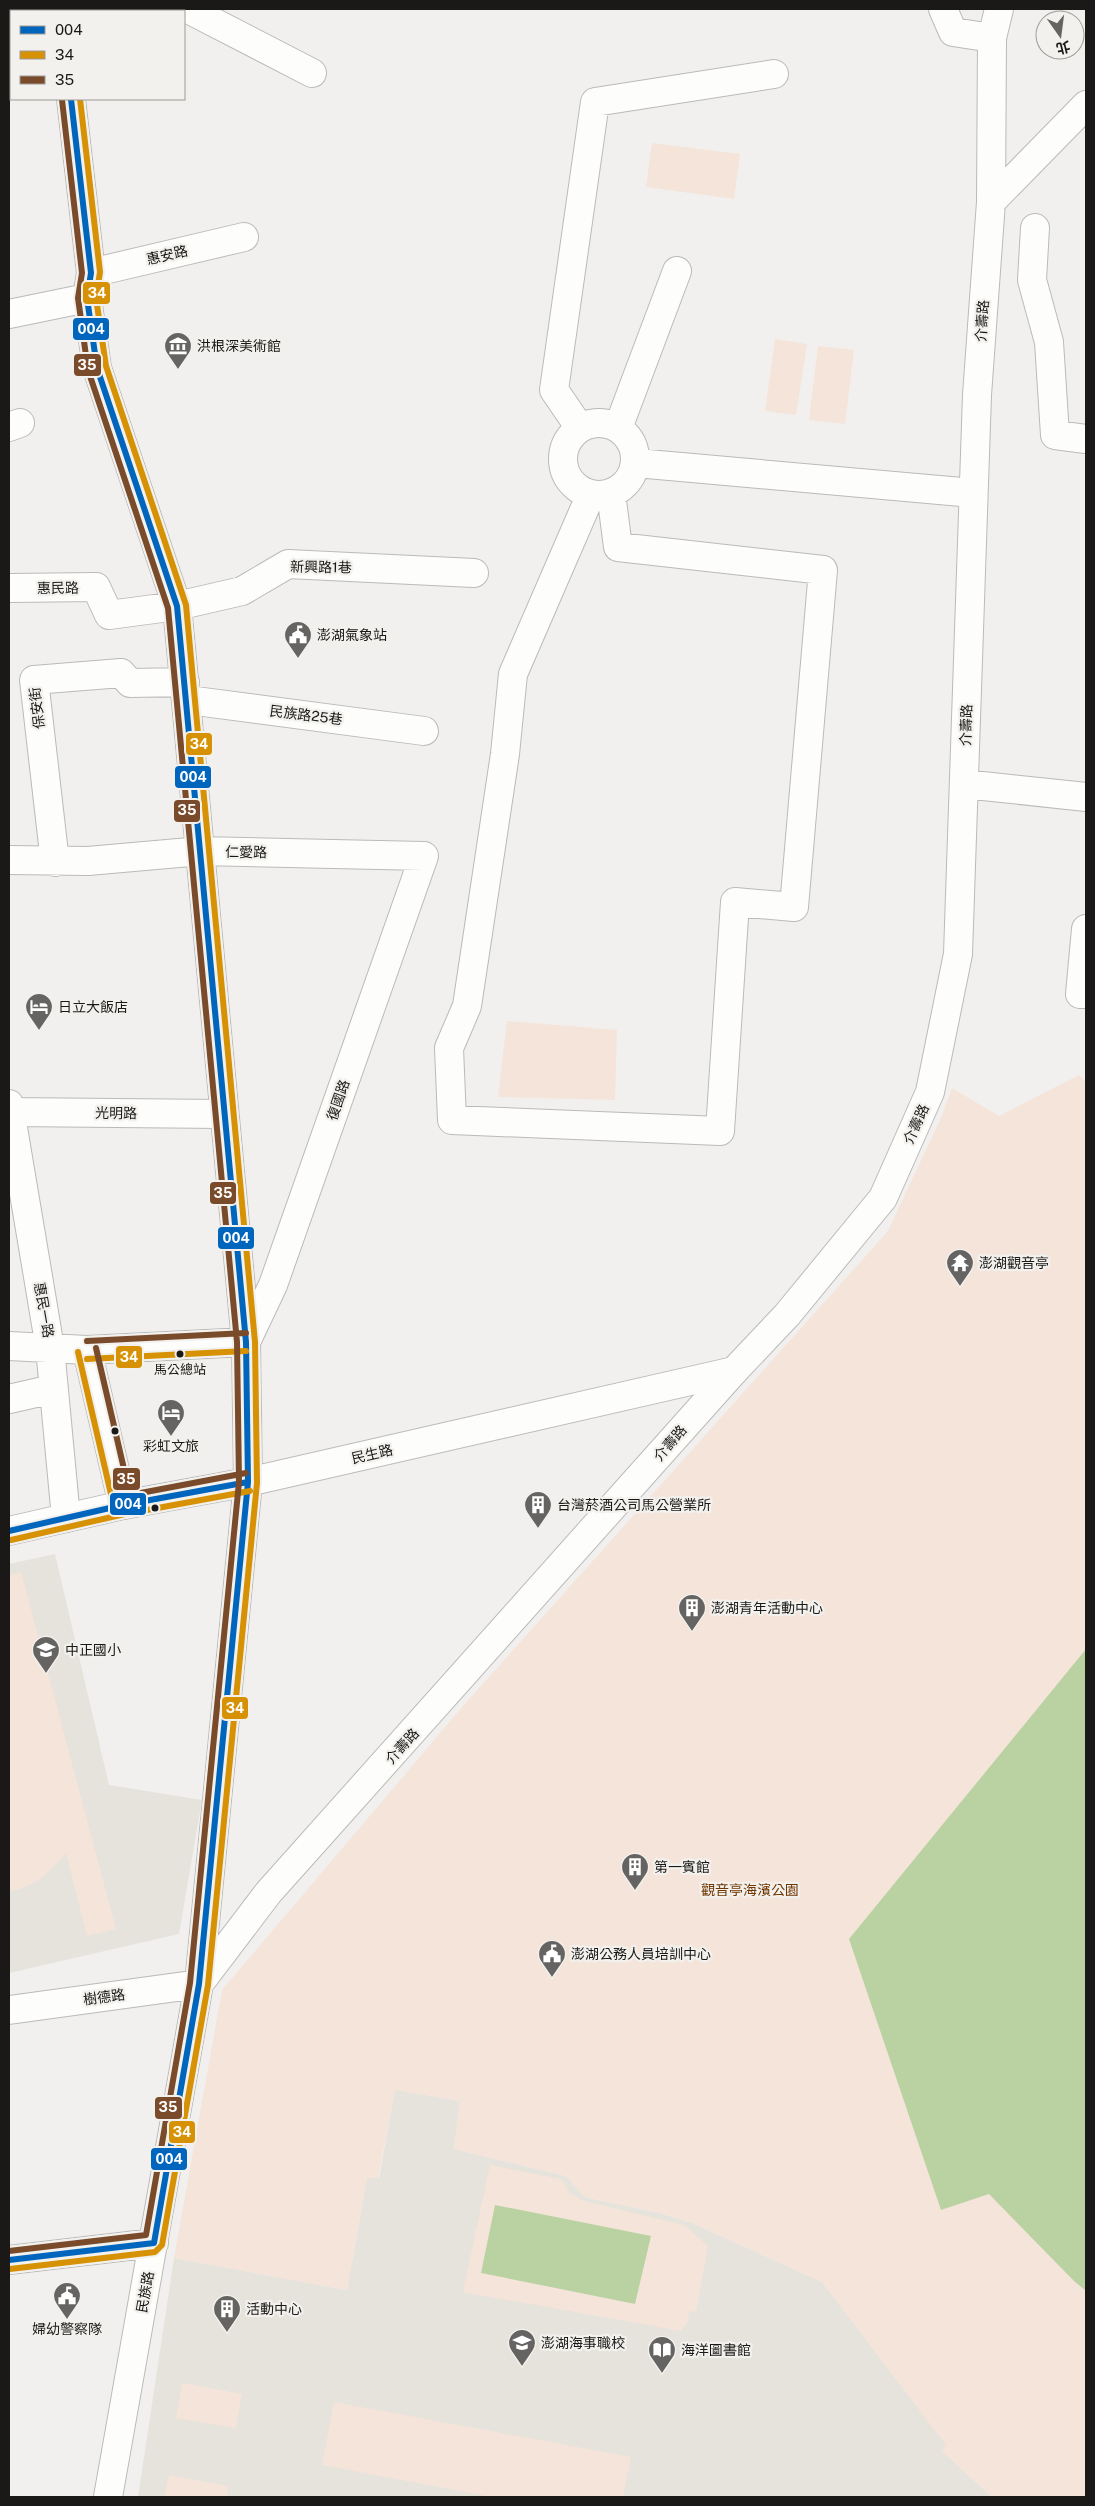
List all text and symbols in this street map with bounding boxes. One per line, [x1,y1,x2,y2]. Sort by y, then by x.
legend [10,10,185,100]
north arrow [1035,10,1085,60]
text: 004 [55,21,83,38]
text: 北 [1054,38,1072,57]
text: 34 [55,46,74,63]
text: 35 [55,71,74,88]
street label: 惠安路 [145,242,189,268]
line badge: 34 [82,281,111,305]
text: 34 [88,285,106,301]
street label: 介壽路 [973,299,991,343]
line badge: 004 [72,317,110,341]
text: 004 [77,321,105,337]
museum icon: 洪根深美術館 [163,331,193,370]
place label: 洪根深美術館 [197,338,281,354]
line badge: 35 [73,353,102,377]
text: 35 [78,357,96,373]
street label: 新興路1巷 [290,558,352,576]
street label: 惠民路 [37,580,79,596]
public building icon: 澎湖氣象站 [283,620,313,659]
place label: 澎湖氣象站 [317,627,387,643]
street label: 保安街 [27,686,47,730]
street label: 民族路25巷 [269,703,343,727]
street label: 介壽路 [957,704,975,746]
line badge: 34 [185,732,213,756]
text: 34 [190,736,208,752]
line badge: 004 [174,765,212,789]
text: 004 [179,769,207,785]
line badge: 35 [173,799,201,823]
text: 35 [178,802,196,818]
street label: 仁愛路 [225,844,267,860]
hotel icon: 日立大飯店 [24,992,54,1031]
place label: 日立大飯店 [58,999,128,1015]
street label: 復國路 [324,1078,352,1122]
street label: 介壽路 [900,1102,932,1146]
street label: 光明路 [95,1105,137,1121]
line badge: 35 [209,1181,237,1205]
text: 35 [214,1185,232,1201]
line badge: 004 [217,1226,255,1250]
text: 004 [222,1230,250,1246]
temple icon: 澎湖觀音亭 [945,1248,975,1287]
place label: 澎湖觀音亭 [979,1255,1049,1271]
street label: 惠民一路 [31,1281,57,1339]
line badge: 34 [115,1345,143,1369]
text: 34 [120,1349,138,1365]
marker: 馬公總站 [175,1349,185,1359]
place label: 馬公總站 [154,1362,206,1377]
hotel icon: 彩虹文旅 [156,1398,186,1437]
street label: 介壽路 [650,1422,690,1464]
unlabelled marker [110,1426,120,1436]
place label: 彩虹文旅 [143,1438,199,1454]
street label: 民生路 [350,1441,394,1467]
line badge: 35 [112,1467,141,1491]
text: 35 [117,1471,135,1487]
building icon: 台灣菸酒公司馬公營業所 [523,1490,553,1529]
line badge: 004 [109,1492,147,1516]
text: 004 [114,1496,142,1512]
place label: 台灣菸酒公司馬公營業所 [557,1497,711,1513]
unlabelled marker [150,1503,160,1513]
building icon: 澎湖青年活動中心 [677,1593,707,1632]
place label: 澎湖青年活動中心 [711,1600,823,1616]
school or university icon: 中正國小 [31,1635,61,1674]
place label: 中正國小 [65,1642,121,1658]
line badge: 34 [221,1696,249,1720]
text: 34 [226,1700,244,1716]
street label: 介壽路 [382,1725,422,1767]
building icon: 第一賓館 [620,1852,650,1891]
place label: 第一賓館 [654,1859,710,1875]
park label: 觀音亭海濱公園 [701,1882,799,1898]
public building icon: 澎湖公務人員培訓中心 [537,1939,567,1978]
place label: 澎湖公務人員培訓中心 [571,1946,711,1962]
street label: 樹德路 [82,1986,126,2008]
line badge: 35 [154,2096,183,2120]
text: 35 [159,2099,177,2115]
line badge: 34 [168,2120,196,2144]
text: 34 [173,2124,191,2140]
line badge: 004 [150,2147,188,2171]
text: 004 [155,2151,183,2167]
street label: 民族路 [133,2270,157,2314]
public building icon: 婦幼警察隊 [52,2281,82,2320]
building icon: 活動中心 [212,2294,242,2333]
place label: 活動中心 [246,2301,302,2317]
place label: 婦幼警察隊 [32,2321,102,2337]
school or university icon: 澎湖海事職校 [507,2328,537,2367]
place label: 澎湖海事職校 [541,2335,625,2351]
library icon: 海洋圖書館 [647,2335,677,2374]
place label: 海洋圖書館 [681,2342,751,2358]

